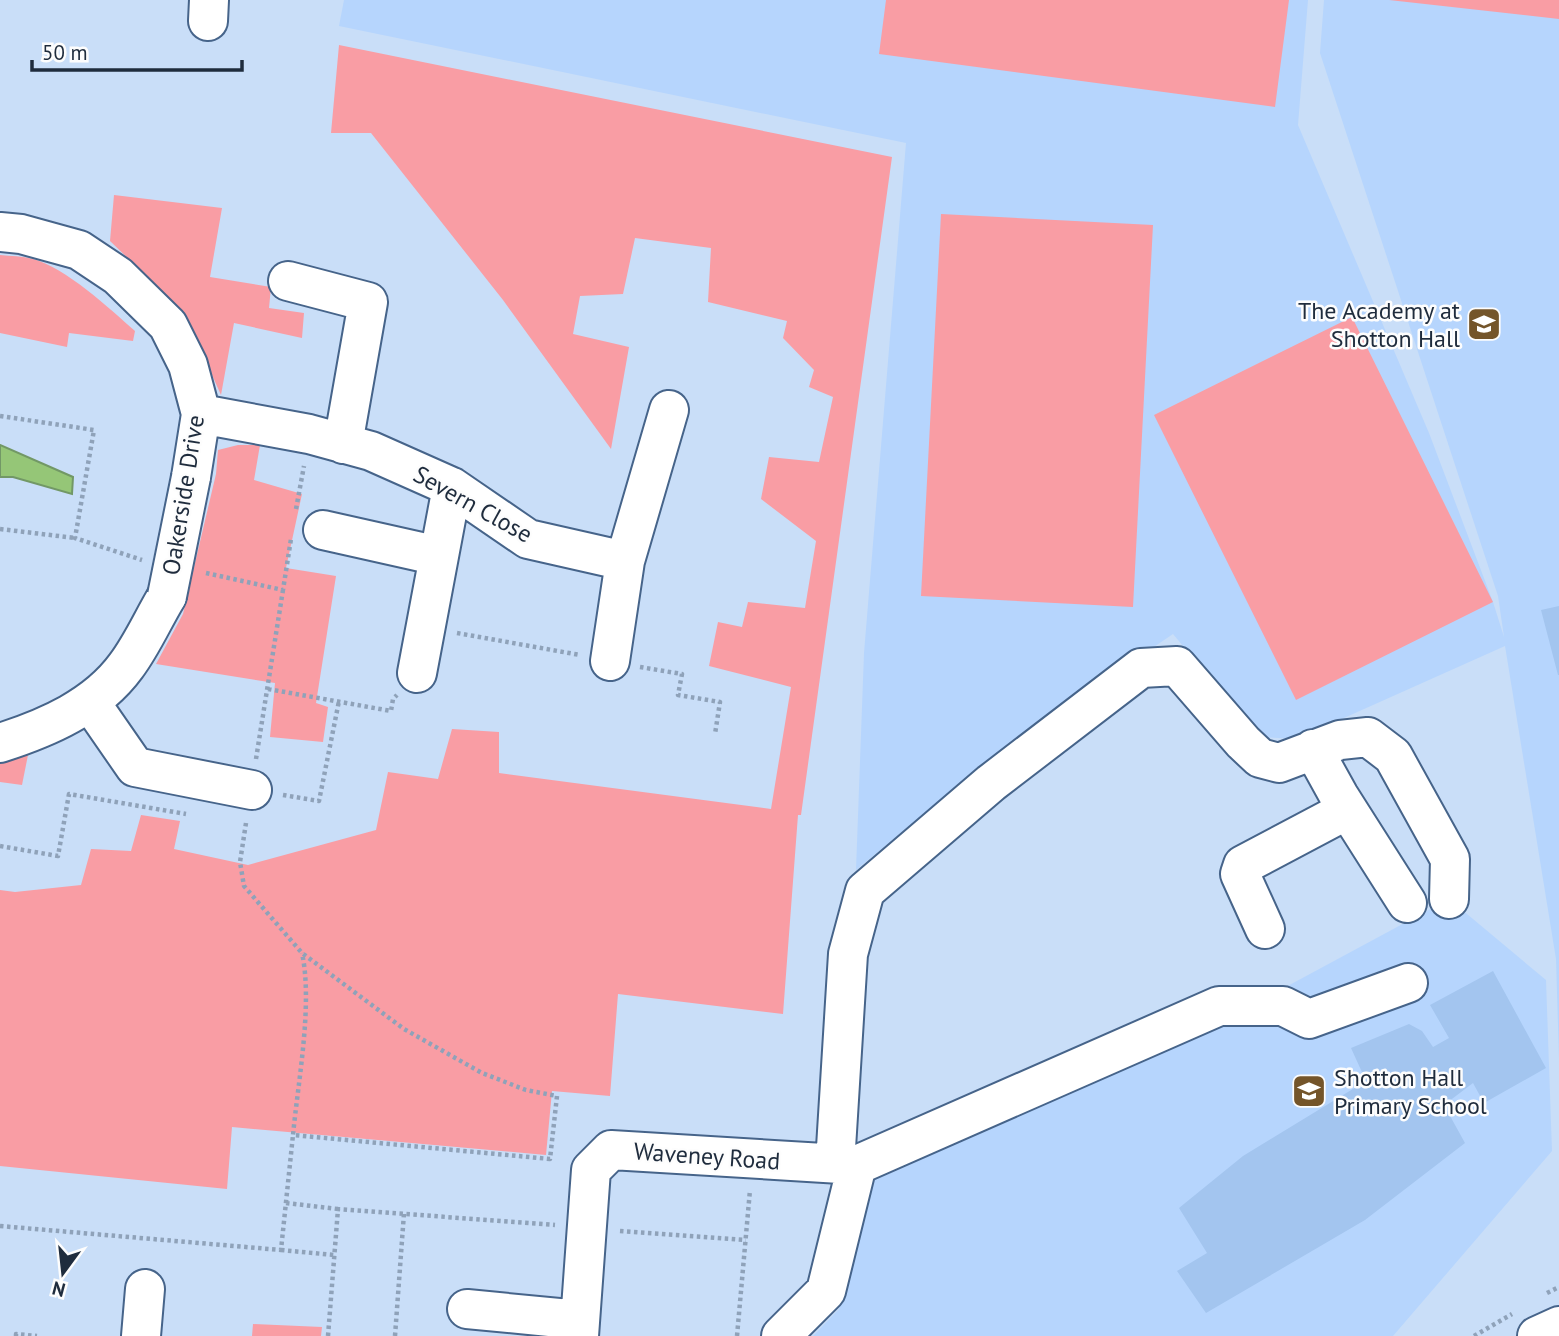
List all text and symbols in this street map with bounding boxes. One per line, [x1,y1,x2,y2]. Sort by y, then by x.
scale bar [32,28,242,72]
text: 50 m [42,39,88,66]
place label: The Academy at Shotton Hall [1298,295,1460,354]
school or university icon: The Academy at Shotton Hall [1465,305,1503,343]
street label: Oakerside Drive [155,413,211,577]
street label: Severn Close [408,459,538,549]
place label: Shotton Hall Primary School [1334,1062,1487,1121]
school or university icon: Shotton Hall Primary School [1290,1072,1328,1110]
street label: Waveney Road [633,1135,781,1177]
north arrow [28,1238,98,1308]
text: N [49,1276,68,1303]

